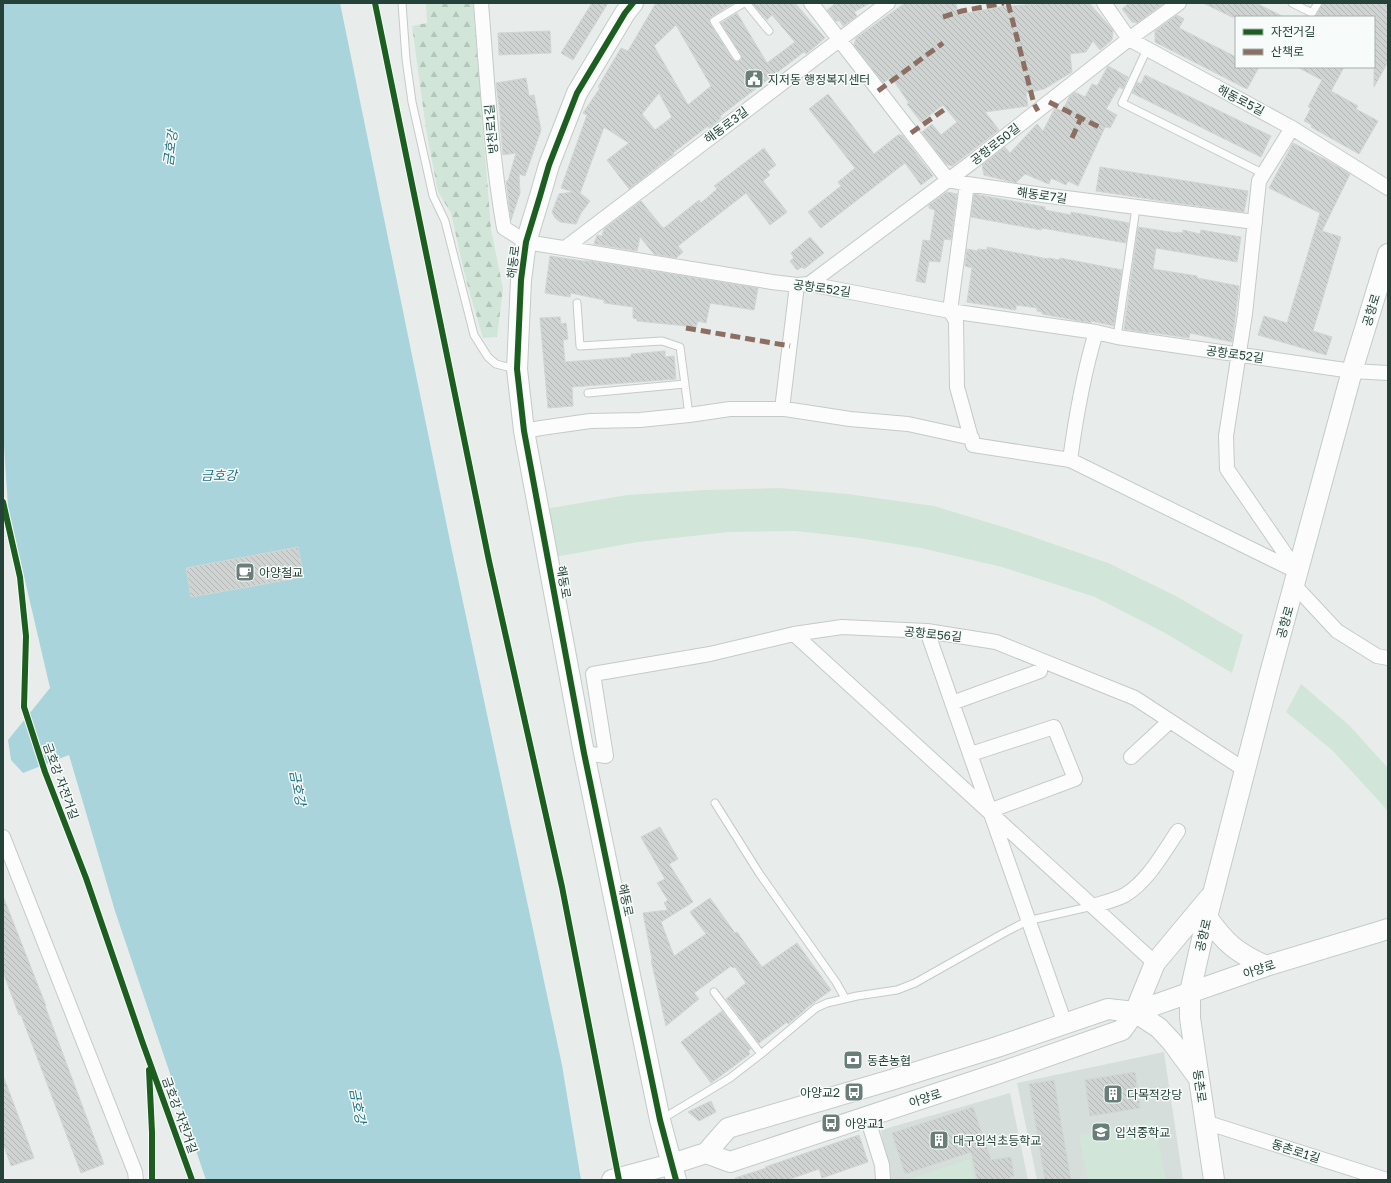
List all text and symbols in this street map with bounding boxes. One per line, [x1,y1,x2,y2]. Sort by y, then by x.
legend [1235,16,1375,68]
text: 자전거길 [1271,24,1315,39]
text: 산책로 [1271,44,1304,59]
public building icon: 지저동 행정복지센터 [743,68,765,90]
place label: 지저동 행정복지센터 [768,72,870,87]
street label: 해동로5길 [1215,81,1267,119]
street label: 방천로1길 [481,103,501,155]
street label: 해동로3길 [701,104,751,146]
street label: 공항로50길 [967,120,1023,168]
water label: 금호강 [160,127,181,167]
street label: 해동로7길 [1016,184,1068,206]
street label: 해동로 [504,245,522,279]
street label: 공항로52길 [792,277,852,299]
street label: 공항로 [1359,292,1383,328]
street label: 공항로52길 [1205,343,1265,365]
water label: 금호강 [201,467,239,483]
cafe icon: 아양철교 [234,561,256,583]
street label: 해동로 [554,564,574,600]
place label: 아양철교 [259,565,303,580]
street label: 공항로 [1273,604,1297,640]
street label: 공항로56길 [903,623,963,645]
street label: 금호강 자전거길 [40,741,82,821]
water label: 금호강 [287,769,310,809]
street label: 해동로 [615,882,637,918]
street label: 공항로 [1192,917,1214,953]
street label: 아양로 [1241,957,1277,981]
bank icon: 동촌농협 [842,1049,864,1071]
place label: 동촌농협 [867,1053,911,1068]
street label: 동촌로 [1190,1069,1210,1103]
street label: 금호강 자전거길 [159,1075,201,1155]
bus stop icon: 아양교2 [843,1081,865,1103]
building icon: 다목적강당 [1102,1083,1124,1105]
place label: 아양교2 [800,1085,840,1100]
street label: 아양로 [907,1086,943,1110]
water label: 금호강 [347,1087,370,1127]
place label: 다목적강당 [1127,1087,1182,1102]
bus stop icon: 아양교1 [820,1112,842,1134]
place label: 아양교1 [845,1116,884,1131]
school or university icon: 입석중학교 [1090,1121,1112,1143]
place label: 입석중학교 [1115,1125,1170,1140]
building icon: 대구입석초등학교 [928,1129,950,1151]
place label: 대구입석초등학교 [953,1133,1041,1148]
street label: 동촌로1길 [1270,1136,1322,1166]

